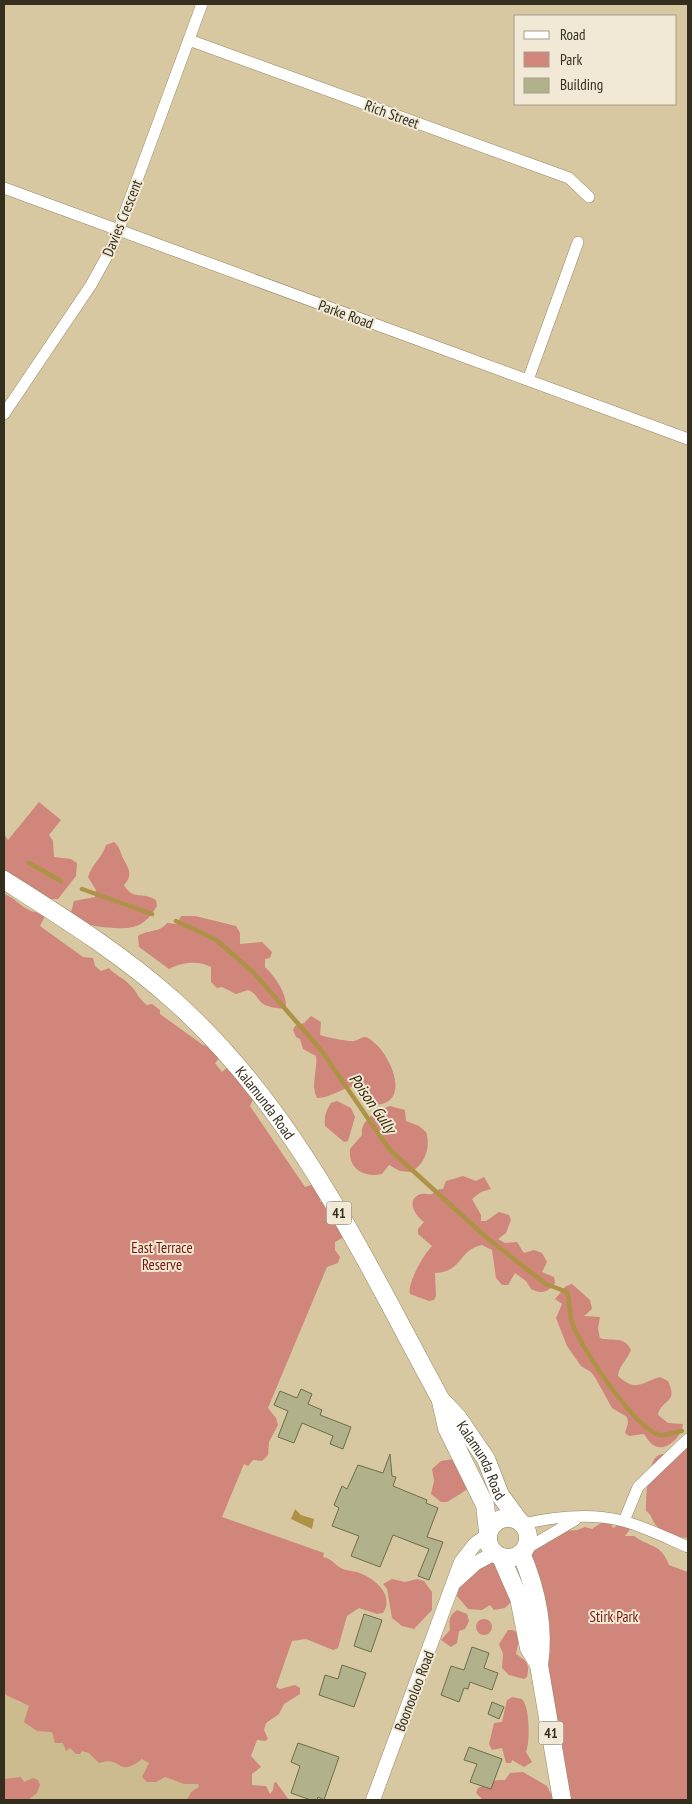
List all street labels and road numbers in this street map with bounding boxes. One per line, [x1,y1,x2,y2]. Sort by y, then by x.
street label: Rich Street [362,95,422,133]
street label: Davies Crescent [98,177,146,259]
street label: Parke Road [316,295,376,333]
street label: Kalamunda Road [232,1062,299,1143]
road number: 41 [326,1202,352,1224]
street label: Kalamunda Road [453,1417,510,1504]
street label: Boonooloo Road [390,1648,438,1734]
road number: 41 [538,1722,564,1745]

